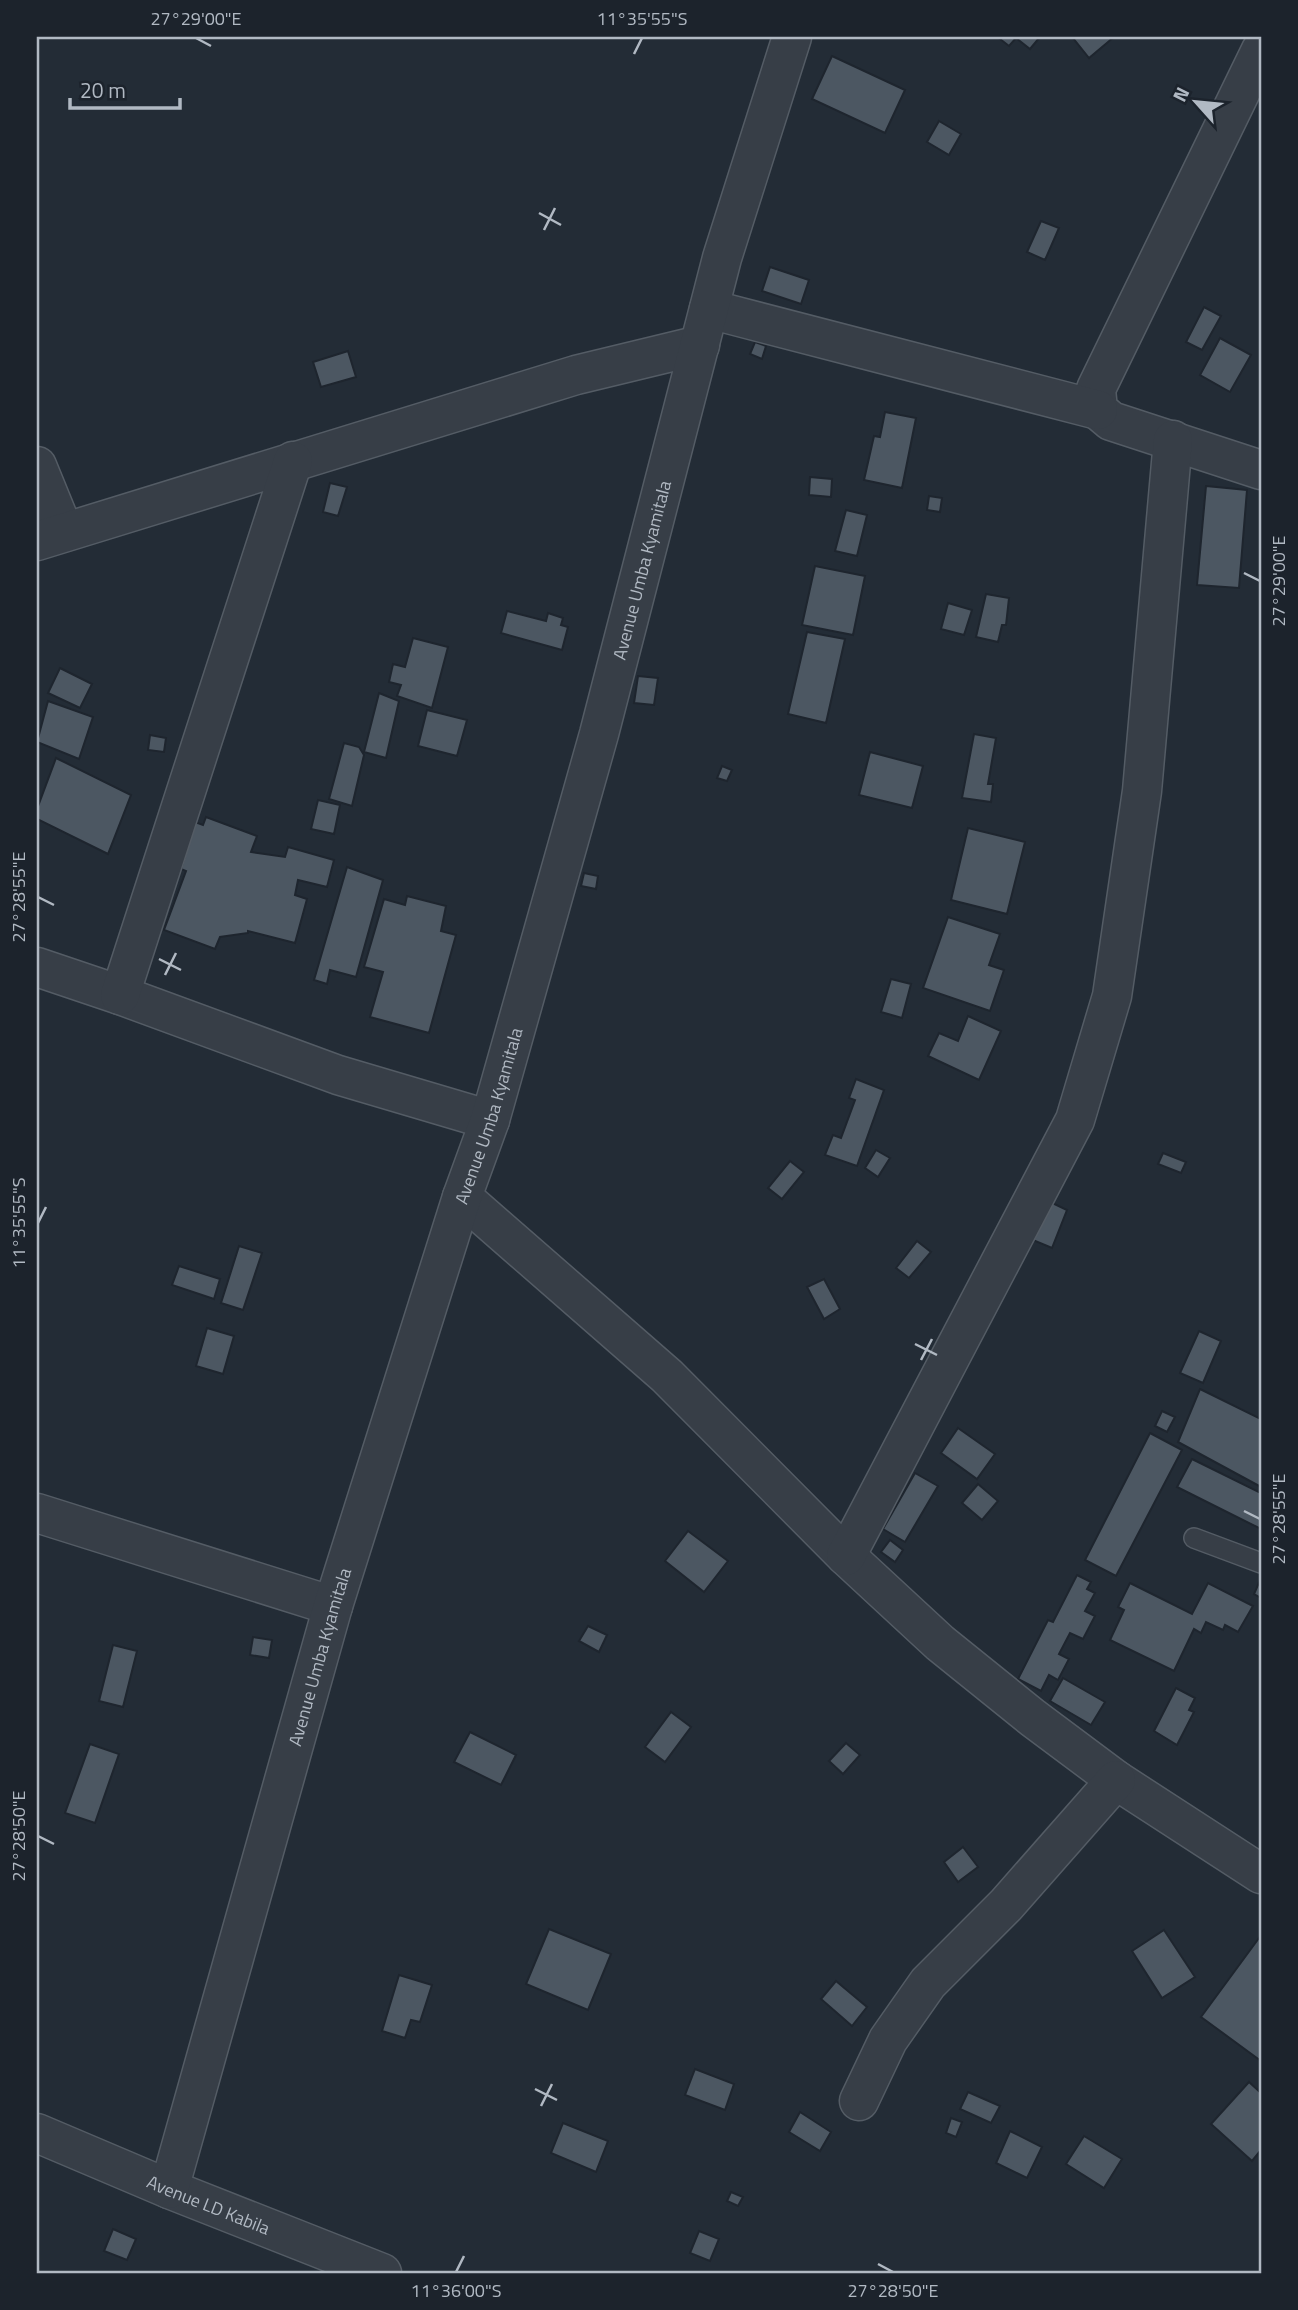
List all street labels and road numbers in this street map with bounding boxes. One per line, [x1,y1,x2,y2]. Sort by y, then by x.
street label: Avenue Umba Kyamitala [605,477,678,663]
street label: Avenue Umba Kyamitala [447,1024,529,1207]
street label: Avenue Umba Kyamitala [281,1564,358,1749]
street label: Avenue LD Kabila [143,2168,274,2241]

